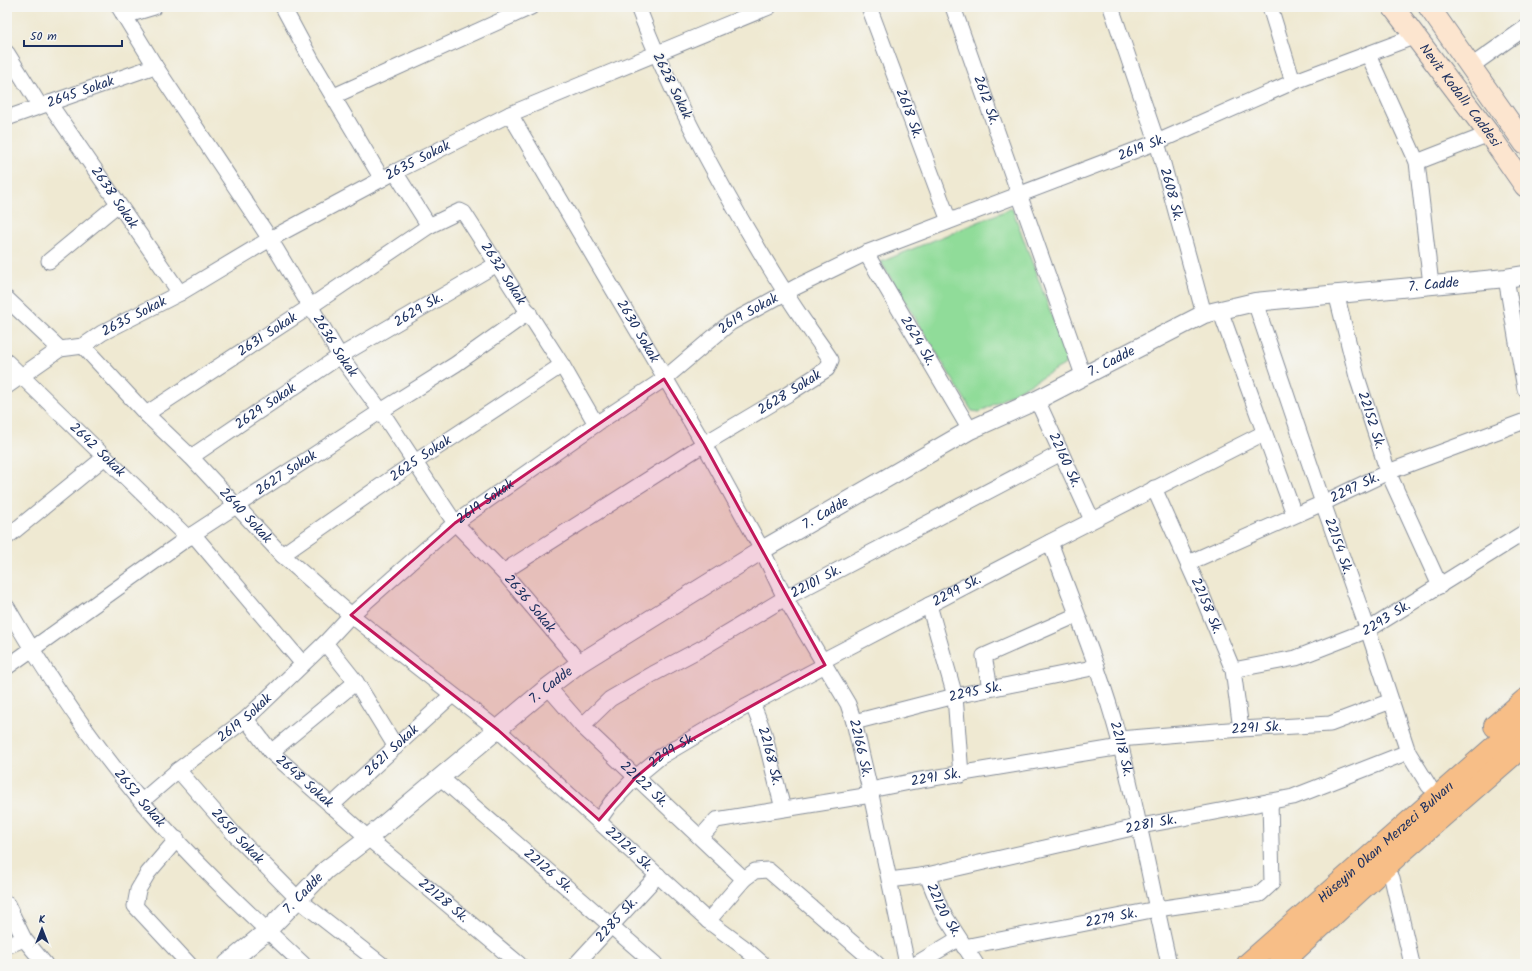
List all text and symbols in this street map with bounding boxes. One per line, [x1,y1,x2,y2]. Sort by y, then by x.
scale bar [24,22,122,48]
text: 50 m [30,27,57,46]
street label: Nevit Kodallı Caddesi [1413,39,1507,153]
street label: 2628 Sokak [646,49,698,123]
street label: 2645 Sokak [44,70,118,114]
street label: 2612 Sk. [967,72,1005,128]
street label: 2618 Sk. [890,86,928,142]
street label: 2619 Sk. [1115,128,1170,167]
street label: 2635 Sokak [381,135,455,186]
street label: 2638 Sokak [85,162,144,234]
street label: 2608 Sk. [1154,165,1189,224]
street label: 2632 Sokak [475,238,532,310]
street label: 7. Cadde [1407,271,1461,298]
street label: 2629 Sk. [390,287,447,333]
street label: 2619 Sokak [713,287,783,340]
street label: 2635 Sokak [98,290,171,342]
street label: 2630 Sokak [610,295,665,367]
street label: 2631 Sokak [233,307,302,362]
street label: 2636 Sokak [307,310,364,382]
street label: 2624 Sk. [894,312,941,370]
street label: 7. Cadde [1084,340,1140,383]
street label: 2628 Sokak [753,364,826,421]
street label: 2629 Sokak [230,378,301,435]
street label: 22152 Sk. [1351,389,1391,452]
street label: 2642 Sokak [64,417,131,483]
street label: 2625 Sokak [385,429,457,487]
street label: 22160 Sk. [1042,429,1087,491]
street label: 2627 Sokak [251,445,322,501]
street label: 2297 Sk. [1326,467,1383,509]
street label: 2619 Sokak [452,474,519,530]
street label: 2640 Sokak [214,483,278,549]
street label: 7. Cadde [798,491,854,536]
street label: 22154 Sk. [1318,515,1359,578]
street label: 22101 Sk. [786,559,845,604]
street label: 2636 Sokak [498,569,561,638]
street label: 2299 Sk. [928,569,985,613]
street label: 22158 Sk. [1185,574,1228,638]
street label: 2293 Sk. [1359,595,1415,642]
street label: 7. Cadde [524,660,578,709]
street label: 2295 Sk. [946,676,1004,708]
street label: 2619 Sokak [212,688,277,748]
street label: 2291 Sk. [1230,716,1282,741]
street label: 22166 Sk. [843,717,878,780]
street label: 2621 Sokak [359,719,424,782]
street label: 22118 Sk. [1104,719,1139,779]
street label: 22168 Sk. [752,723,788,788]
street label: 2299 Sk. [643,727,700,774]
street label: 2648 Sokak [270,750,339,814]
street label: 22122 Sk. [615,756,673,813]
street label: 2291 Sk. [909,763,963,793]
street label: 2652 Sokak [108,764,171,833]
street label: Hüseyin Okan Merzeci Bulvarı [1313,776,1460,909]
street label: 2650 Sokak [205,803,269,870]
street label: 2281 Sk. [1123,808,1179,840]
street label: 22124 Sk. [600,821,658,877]
street label: 22126 Sk. [518,843,578,899]
street label: 7. Cadde [278,867,329,919]
street label: 22128 Sk. [413,873,473,929]
street label: 22120 Sk. [920,880,967,942]
street label: 2285 Sk. [590,892,643,948]
street label: 2279 Sk. [1083,902,1139,934]
north arrow [22,909,62,949]
text: K [39,911,46,929]

